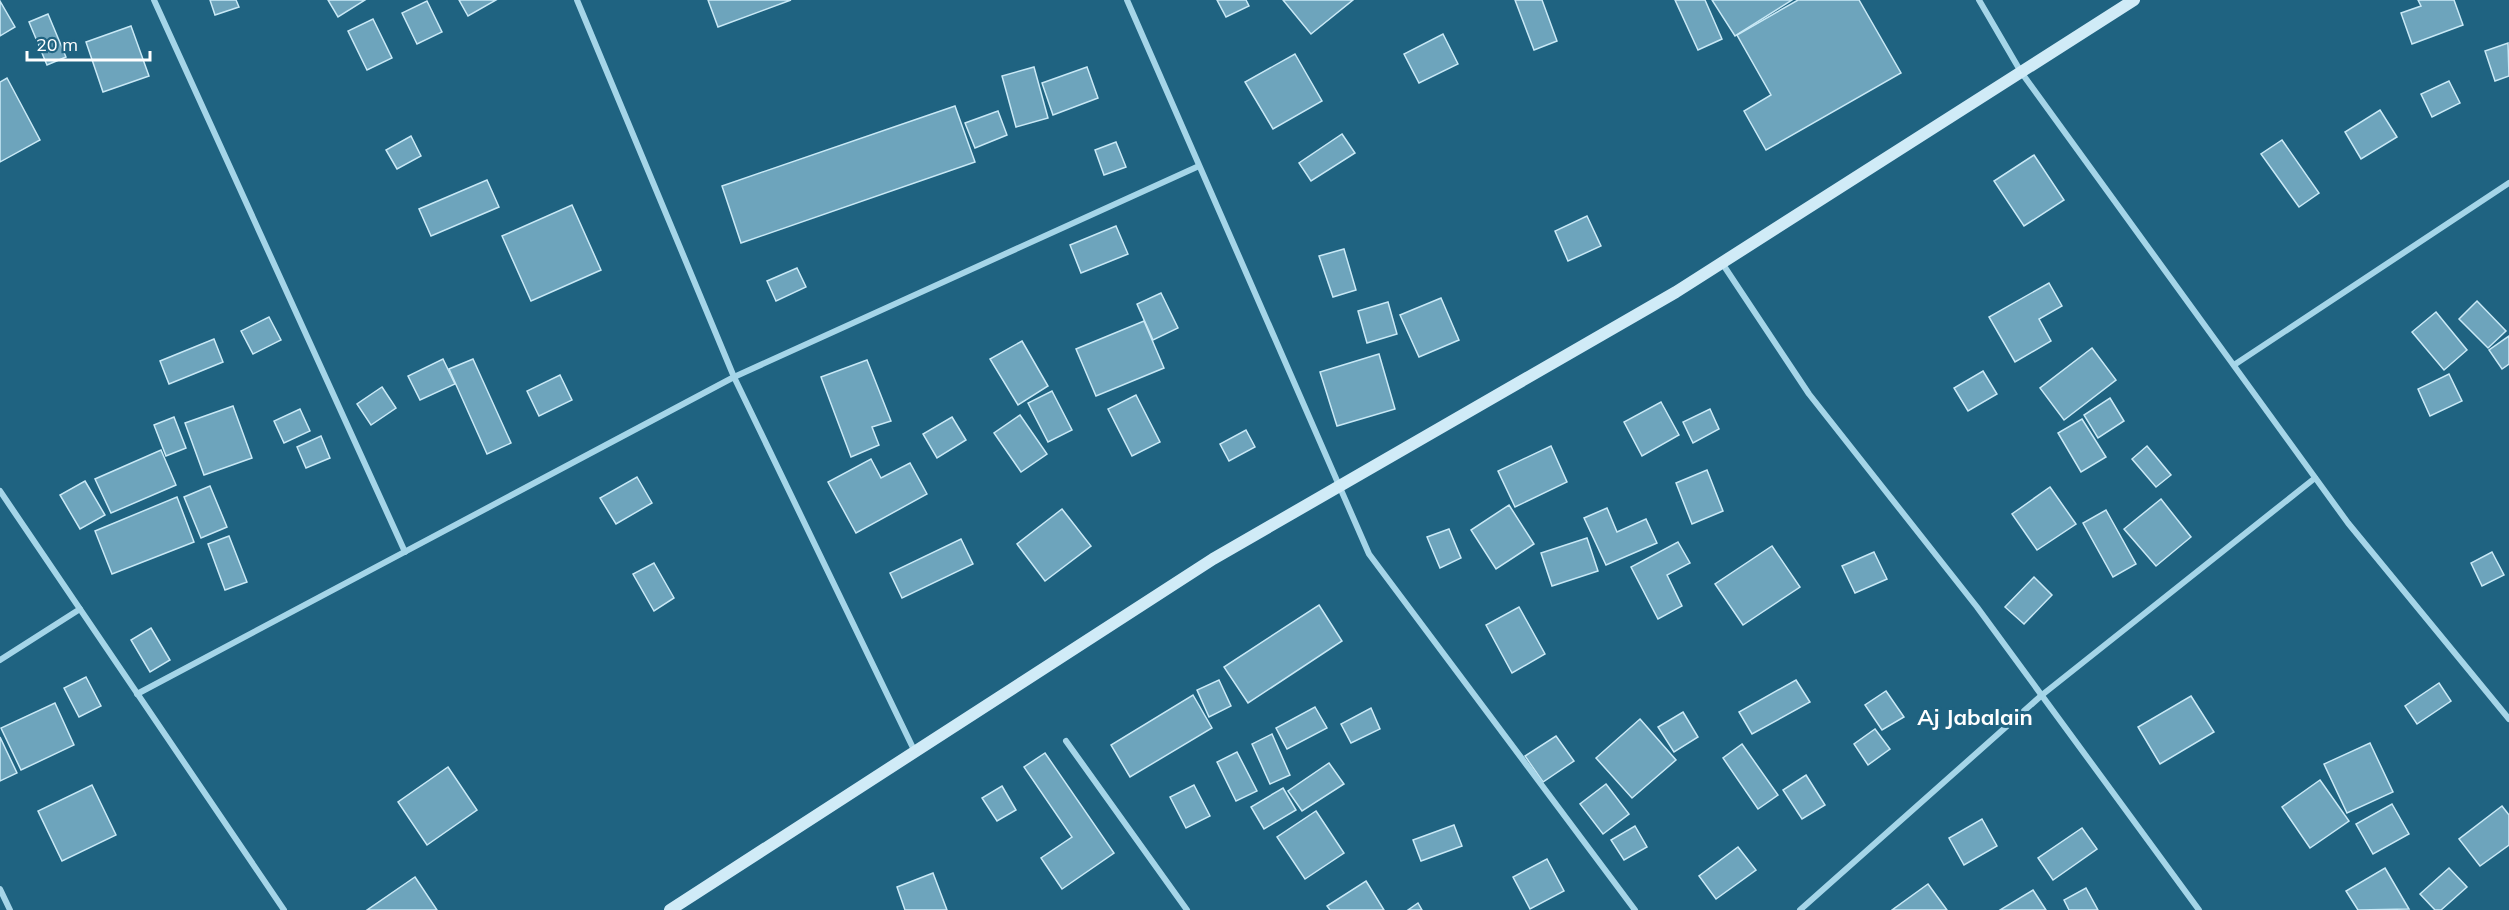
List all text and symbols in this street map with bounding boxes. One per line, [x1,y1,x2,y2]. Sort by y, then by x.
scale bar [27,24,150,62]
text: 20 m [36,33,78,56]
district label: Aj Jabalain [1917,703,2033,731]

